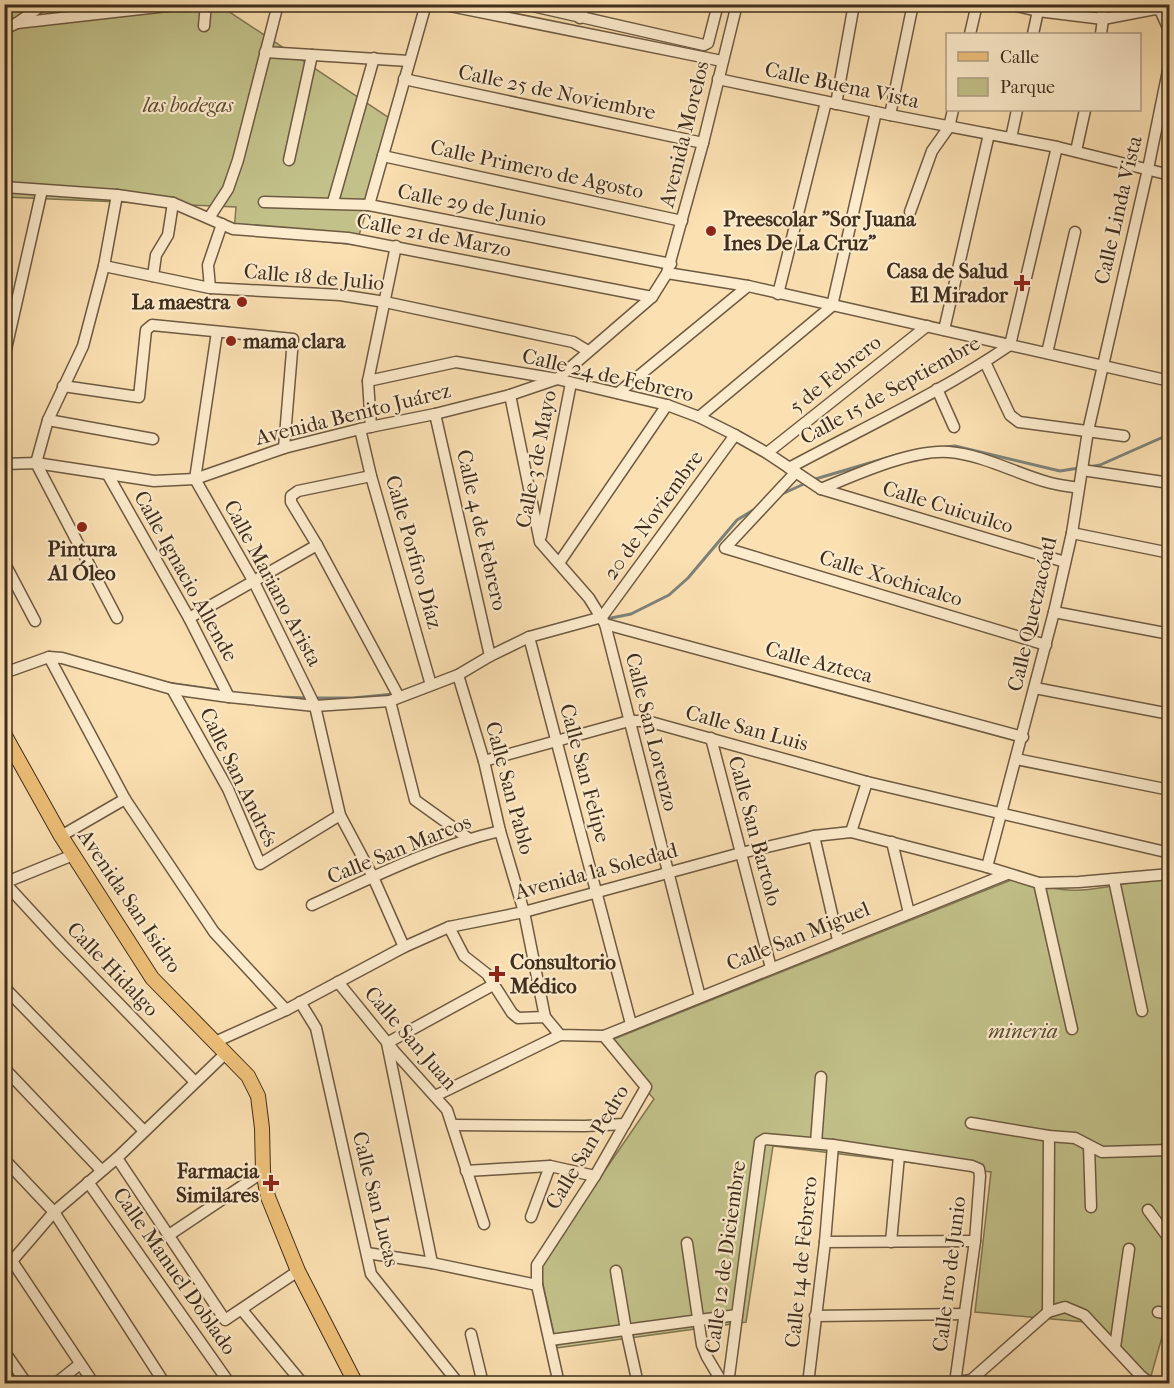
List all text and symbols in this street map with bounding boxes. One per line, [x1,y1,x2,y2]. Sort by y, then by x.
legend [946,33,1141,111]
text: Calle [1000,47,1039,68]
street label: Calle Buena Vista [763,57,922,113]
street label: Avenida Morelos [654,58,714,211]
street label: Calle 25 de Noviembre [456,59,658,125]
text: Parque [1000,77,1055,98]
park label: las bodegas [142,93,234,117]
street label: Calle Linda Vista [1089,133,1147,287]
street label: Calle Primero de Agosto [428,135,646,203]
street label: Calle 29 de Junio [396,179,548,231]
place label: Preescolar "Sor Juana Ines De La Cruz" [723,207,917,255]
street label: Calle 21 de Marzo [355,208,513,262]
marker: Preescolar "Sor Juana Ines De La Cruz" [704,224,718,238]
street label: Calle 18 de Julio [243,259,385,295]
place label: Casa de Salud El Mirador [886,259,1009,307]
marker: Casa de Salud El Mirador [1013,274,1031,292]
place label: La maestra [132,290,231,314]
marker: La maestra [235,295,249,309]
place label: mama clara [242,329,346,353]
street label: 5 de Febrero [784,330,886,418]
street label: Calle 15 de Septiembre [796,331,984,449]
marker: mama clara [224,334,238,348]
street label: Calle 24 de Febrero [520,344,696,406]
street label: Avenida Benito Juárez [252,378,453,450]
street label: Calle 3 de Mayo [511,388,561,530]
street label: 20 de Noviembre [598,446,708,584]
street label: Calle 4 de Febrero [452,447,512,613]
street label: Calle Porfiro Díaz [381,472,447,632]
street label: Calle Cuicuilco [880,476,1016,538]
street label: Calle Ignacio Allende [129,486,243,666]
street label: Calle Mariano Arista [219,496,327,671]
marker: Pintura Al Óleo [75,520,89,534]
street label: Calle Quetzacóatl [1003,534,1062,694]
place label: Pintura Al Óleo [46,537,118,585]
street label: Calle Xochicalco [817,545,965,611]
street label: Calle Azteca [763,636,875,688]
street label: Calle San Lorenzo [621,650,683,814]
street label: Calle San Luis [683,700,811,756]
street label: Calle San Felipe [555,701,615,845]
street label: Calle San Andrés [195,704,283,851]
street label: Calle San Pablo [481,719,539,857]
street label: Calle San Bartolo [723,753,787,909]
street label: Calle San Marcos [324,809,475,889]
street label: Avenida San Isidro [73,824,187,977]
street label: Avenida la Soledad [511,838,681,905]
street label: Calle San Miguel [723,896,873,976]
street label: Calle Hidalgo [62,917,164,1021]
place label: Consultorio Médico [509,950,616,998]
marker: Consultorio Médico [488,965,506,983]
street label: Calle San Juan [360,982,462,1094]
park label: mineria [988,1019,1058,1043]
street label: Calle San Pedro [540,1080,634,1214]
street label: Calle San Lucas [348,1129,404,1269]
place label: Farmacia Similares [176,1159,260,1207]
street label: Calle 12 de Diciembre [700,1159,750,1355]
street label: Calle 14 de Febrero [780,1175,822,1349]
marker: Farmacia Similares [264,1176,278,1190]
street label: Calle Manuel Doblado [108,1183,242,1359]
street label: Calle 1ro de Junio [928,1195,970,1353]

